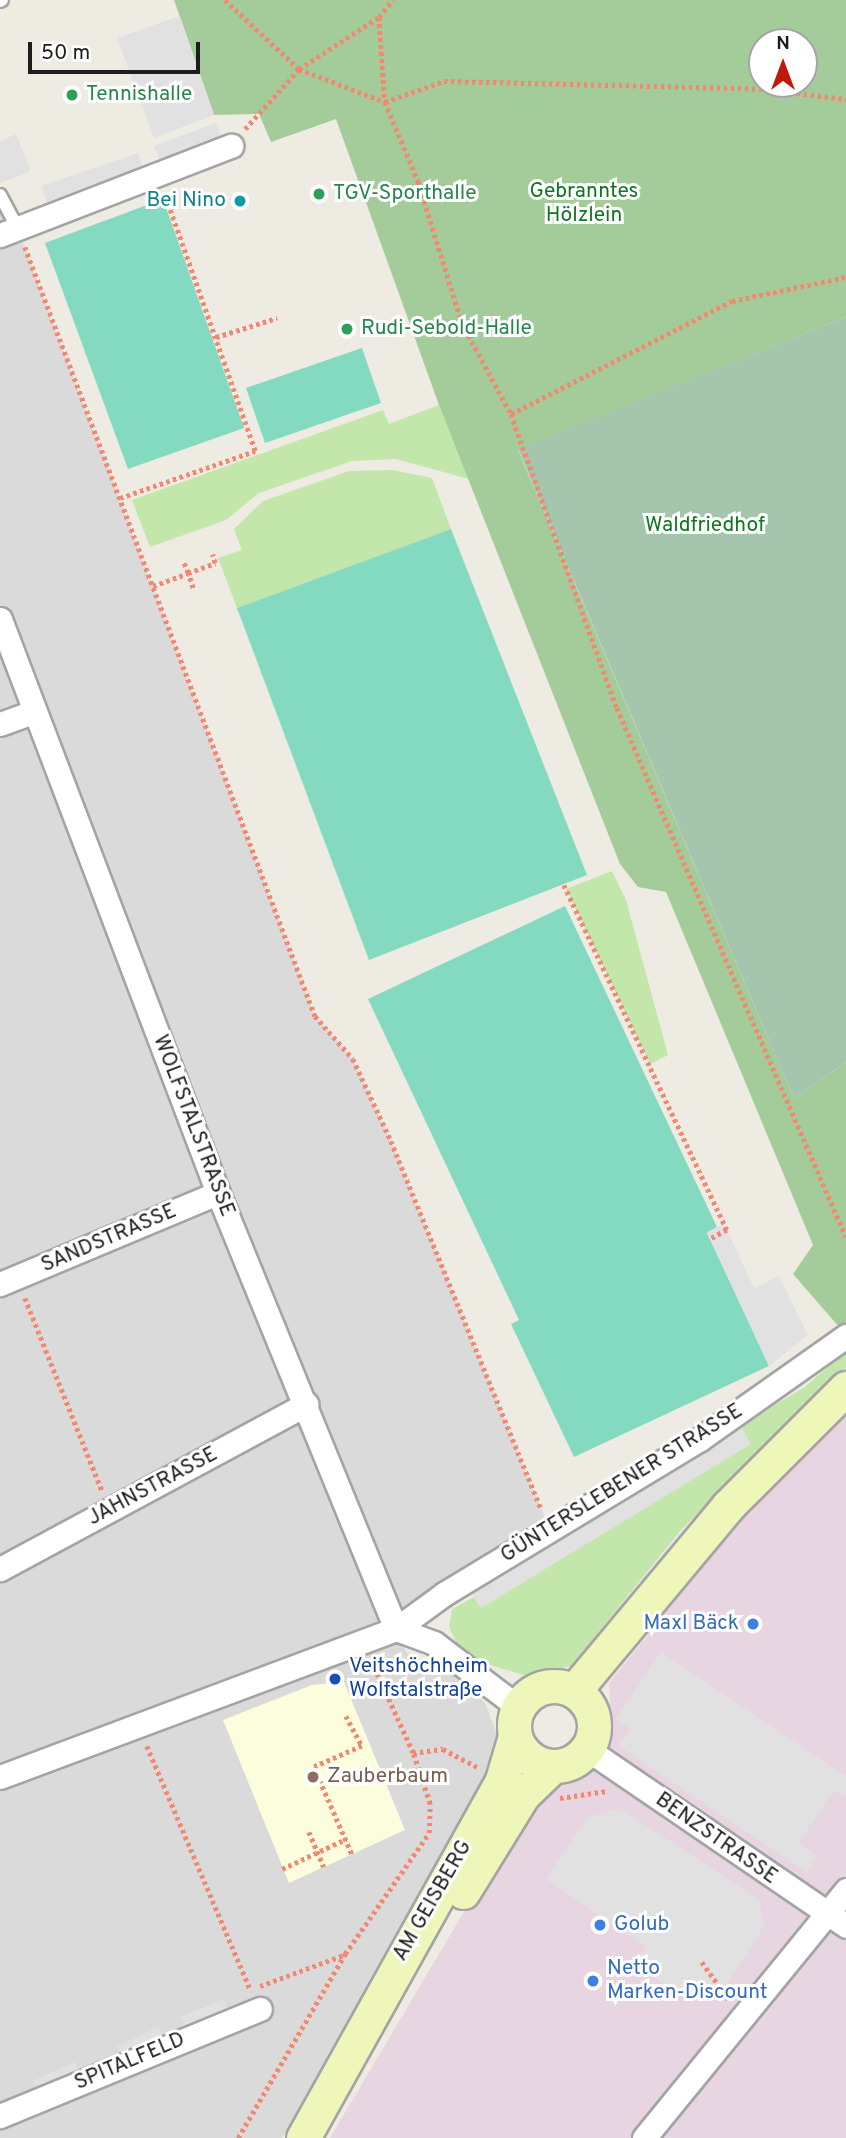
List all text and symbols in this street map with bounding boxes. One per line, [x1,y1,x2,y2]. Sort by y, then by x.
scale bar [32,28,203,72]
north arrow [748,28,818,98]
text: N [776,32,790,56]
text: 50 m [41,40,90,67]
place label: Tennishalle [86,82,192,108]
marker: Tennishalle [64,87,80,103]
park label: Gebranntes Hölzlein [530,179,638,229]
place label: TGV-Sporthalle [333,181,476,207]
marker: TGV-Sporthalle [311,186,327,202]
place label: Bei Nino [146,188,226,214]
marker: Bei Nino [232,193,248,209]
place label: Rudi-Sebold-Halle [361,316,532,342]
marker: Rudi-Sebold-Halle [339,321,355,337]
park label: Waldfriedhof [645,513,765,539]
street label: WOLFSTALSTRASSE [147,1032,239,1220]
street label: SANDSTRASSE [38,1199,180,1279]
street label: GÜNTERSLEBENER STRASSE [496,1399,748,1569]
street label: JAHNSTRASSE [84,1442,222,1532]
place label: Maxl Bäck [644,1611,739,1637]
marker: Maxl Bäck [745,1616,761,1632]
place label: Veitshöchheim Wolfstalstraße [349,1654,488,1704]
marker: Veitshöchheim Wolfstalstraße [327,1671,343,1687]
place label: Zauberbaum [327,1764,448,1790]
marker: Zauberbaum [305,1769,321,1785]
street label: BENZSTRASSE [650,1788,782,1890]
street label: AM GEISBERG [388,1836,478,1966]
place label: Golub [614,1912,669,1938]
marker: Golub [592,1917,608,1933]
place label: Netto Marken-Discount [607,1956,768,2006]
marker: Netto Marken-Discount [585,1973,601,1989]
street label: SPITALFELD [71,2027,189,2097]

